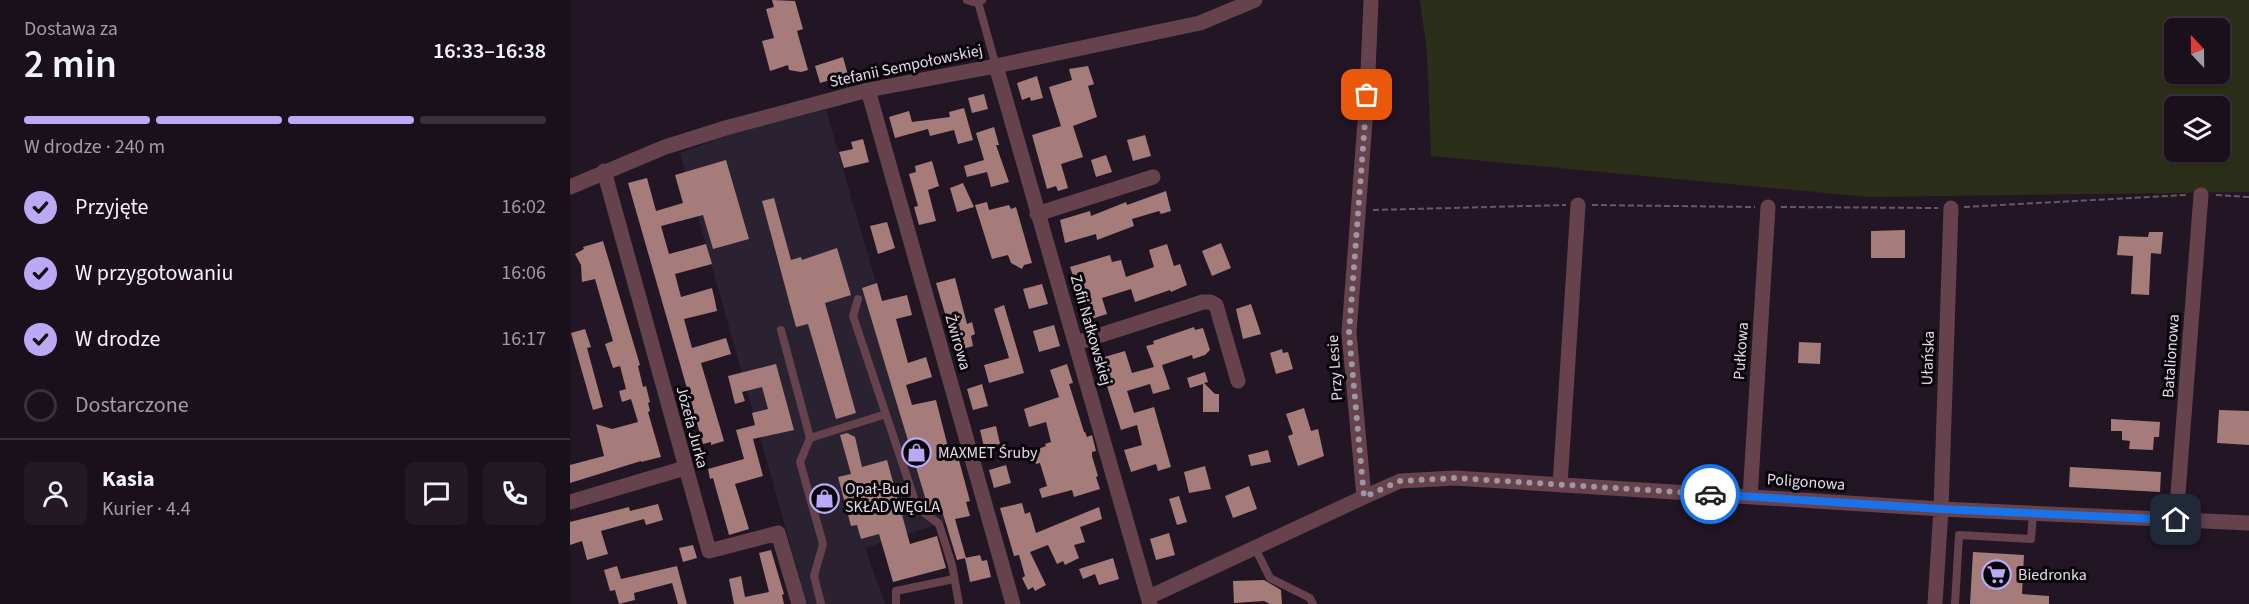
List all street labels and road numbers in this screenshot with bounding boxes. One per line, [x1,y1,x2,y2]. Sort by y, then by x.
street label: Stefanii Sempołowskiej [827,39,985,93]
street label: Zofii Nałkowskiej [1065,272,1117,388]
street label: Żwirowa [940,311,976,373]
street label: Batalionowa [2157,313,2185,399]
street label: Pułkowa [1728,321,1754,381]
street label: Ułańska [1916,330,1940,386]
street label: Przy Lesie [1322,334,1348,402]
street label: Józefa Jurka [670,384,714,470]
street label: Poligonowa [1766,468,1846,496]

